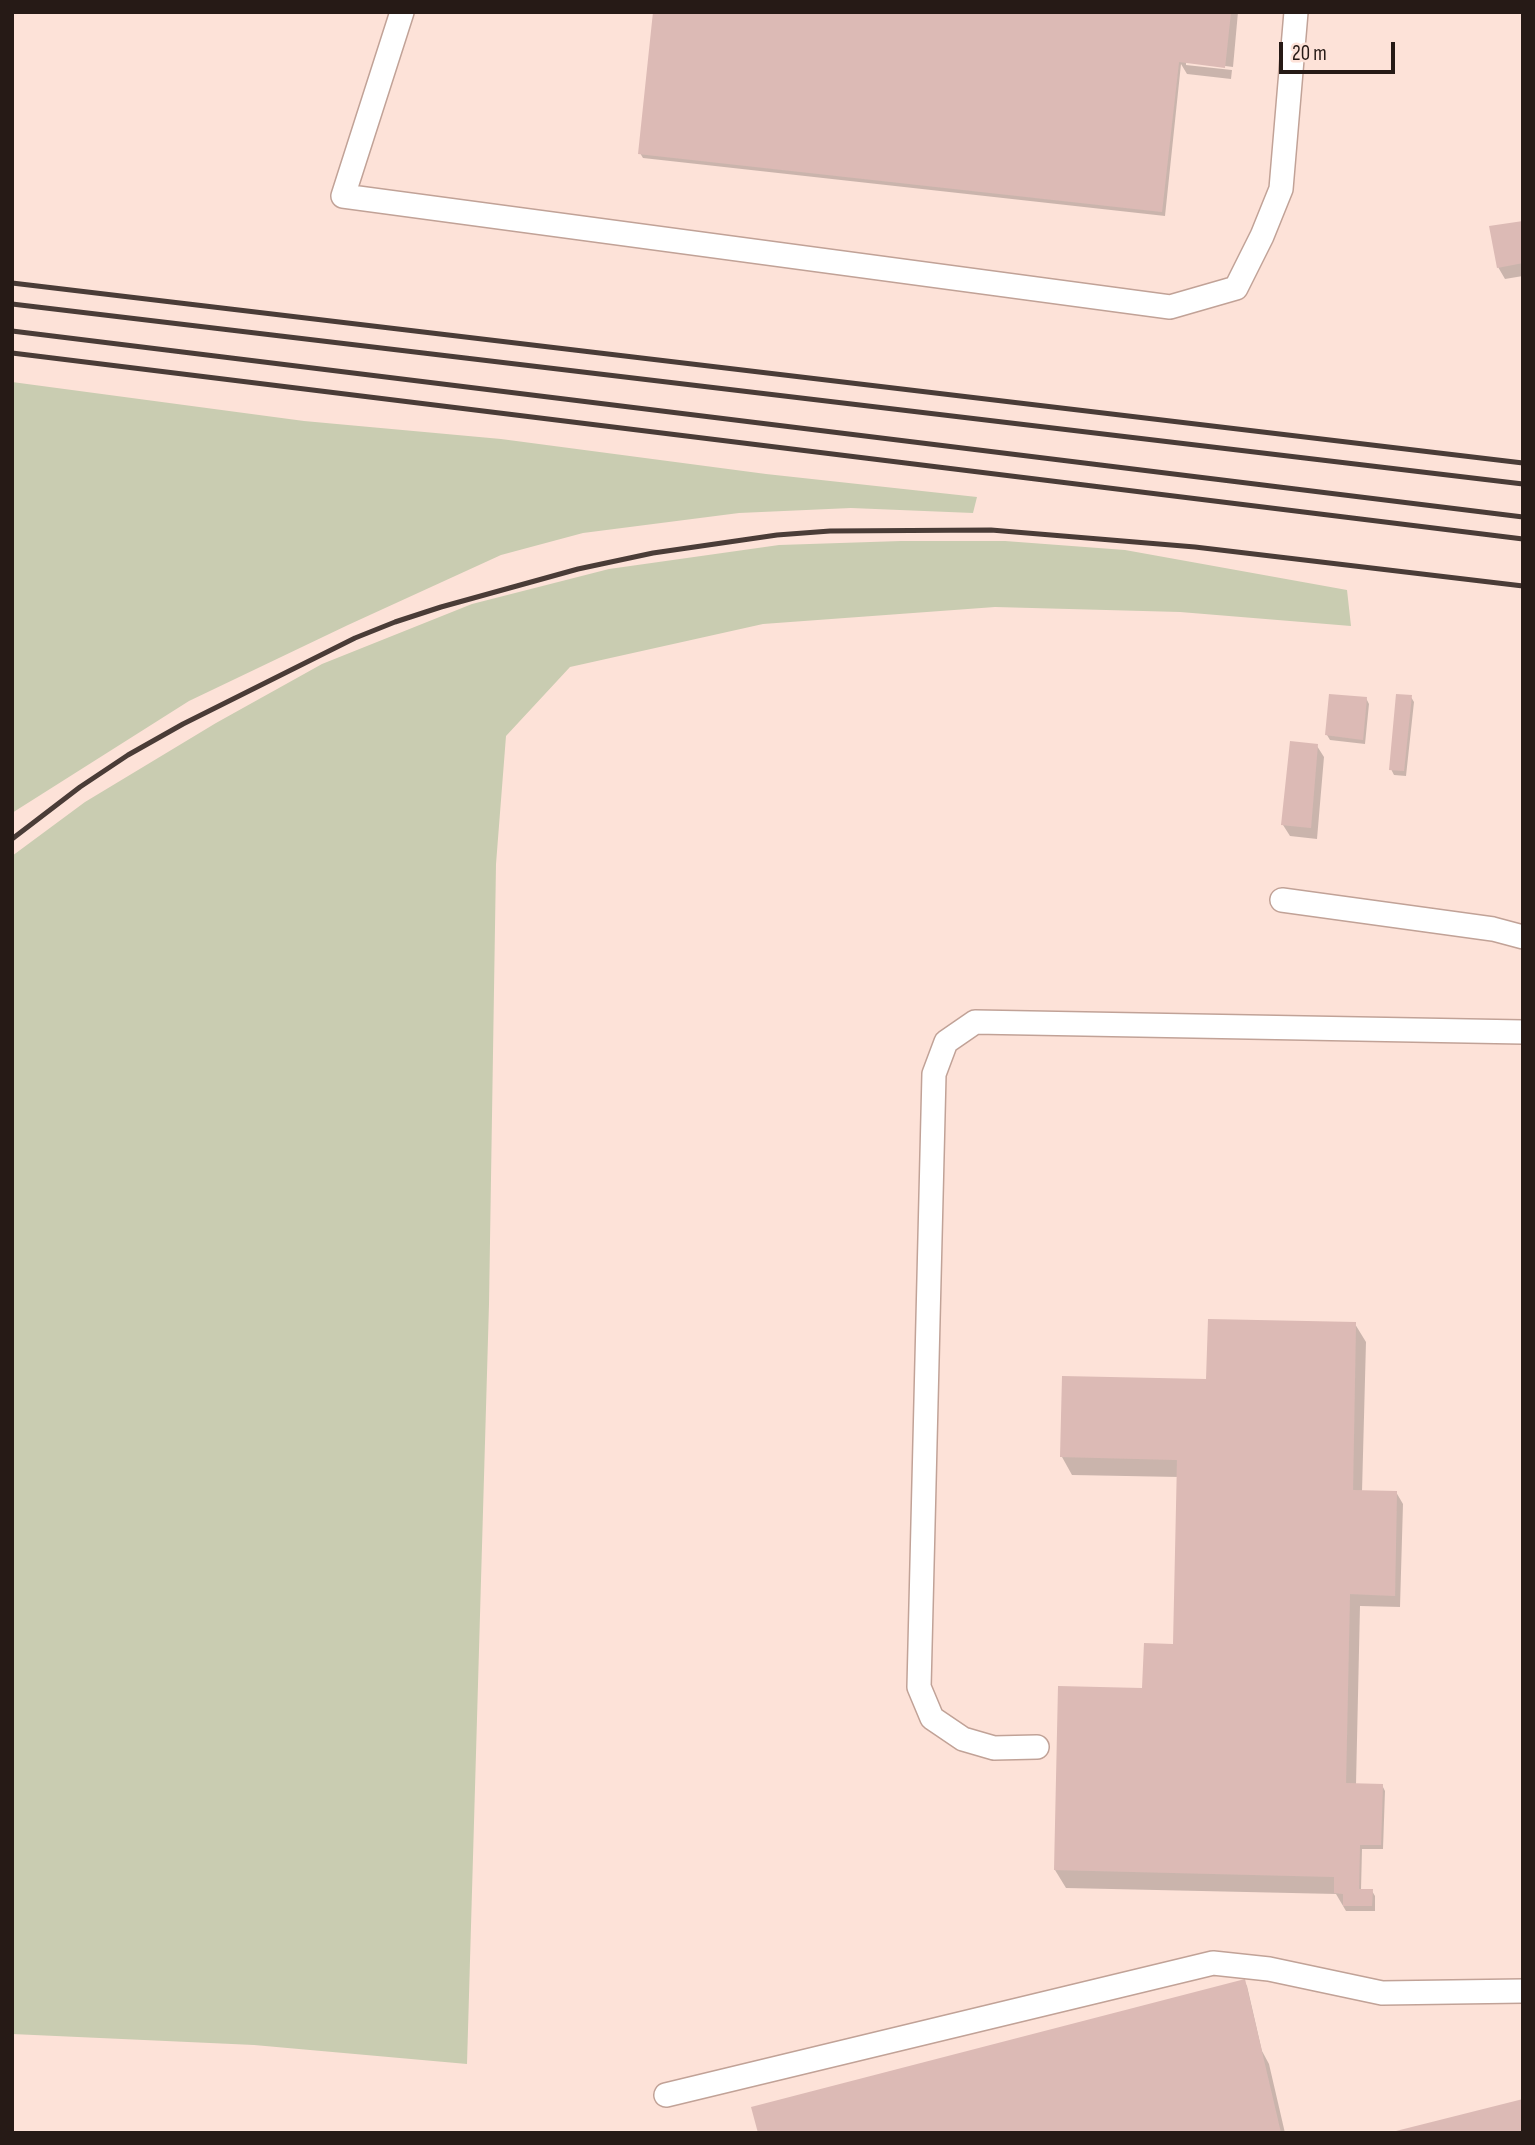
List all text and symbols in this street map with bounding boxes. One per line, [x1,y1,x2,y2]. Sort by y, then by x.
scale bar [1283,28,1398,72]
text: 20 m [1292,41,1327,66]

